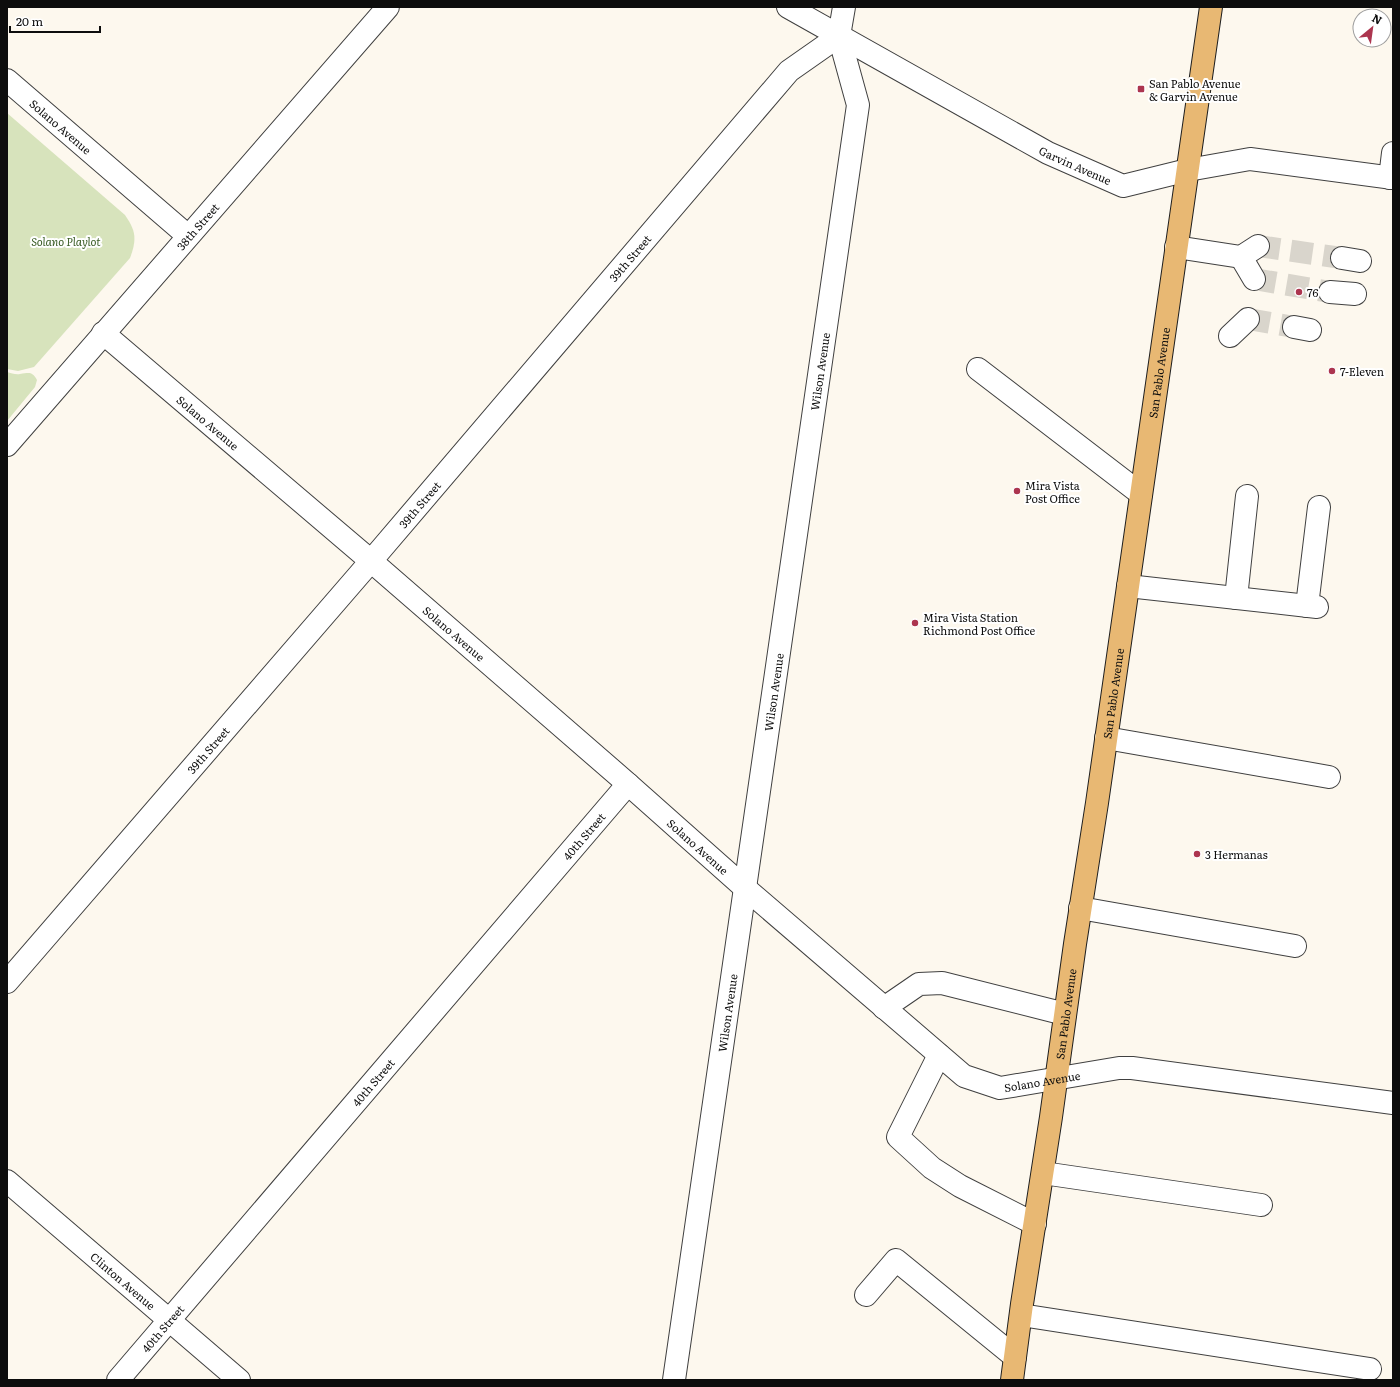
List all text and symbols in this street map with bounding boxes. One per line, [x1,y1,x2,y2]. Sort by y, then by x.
scale bar [10,8,100,34]
north arrow [1352,8,1392,48]
text: N [1369,9,1385,28]
text: 20 m [16,12,43,30]
place label: San Pablo Avenue & Garvin Avenue [1149,75,1241,104]
marker: San Pablo Avenue & Garvin Avenue [1136,84,1146,94]
street label: Solano Avenue [26,95,95,158]
street label: Garvin Avenue [1036,142,1114,188]
street label: 38th Street [172,199,223,253]
street label: 39th Street [605,230,655,285]
park label: Solano Playlot [31,233,101,249]
place label: 76 [1307,284,1319,300]
marker: 76 [1294,287,1304,297]
street label: San Pablo Avenue [1144,326,1173,419]
street label: Wilson Avenue [806,331,833,412]
place label: 7-Eleven [1340,363,1384,379]
marker: 7-Eleven [1327,366,1337,376]
street label: Solano Avenue [174,391,243,454]
street label: 39th Street [395,477,444,531]
place label: Mira Vista Post Office [1025,477,1080,506]
marker: Mira Vista Post Office [1012,486,1022,496]
street label: Solano Avenue [420,602,489,665]
place label: Mira Vista Station Richmond Post Office [923,609,1035,638]
marker: Mira Vista Station Richmond Post Office [910,618,920,628]
street label: San Pablo Avenue [1098,647,1127,740]
street label: Wilson Avenue [760,652,787,732]
street label: 39th Street [183,722,233,777]
street label: 40th Street [559,808,609,863]
street label: Solano Avenue [664,815,732,878]
place label: 3 Hermanas [1205,846,1268,862]
marker: 3 Hermanas [1192,849,1202,859]
street label: San Pablo Avenue [1051,967,1080,1060]
street label: Wilson Avenue [713,972,741,1053]
street label: 40th Street [348,1055,398,1109]
street label: Solano Avenue [1003,1067,1082,1095]
street label: Clinton Avenue [87,1248,159,1313]
street label: 40th Street [137,1301,187,1356]

